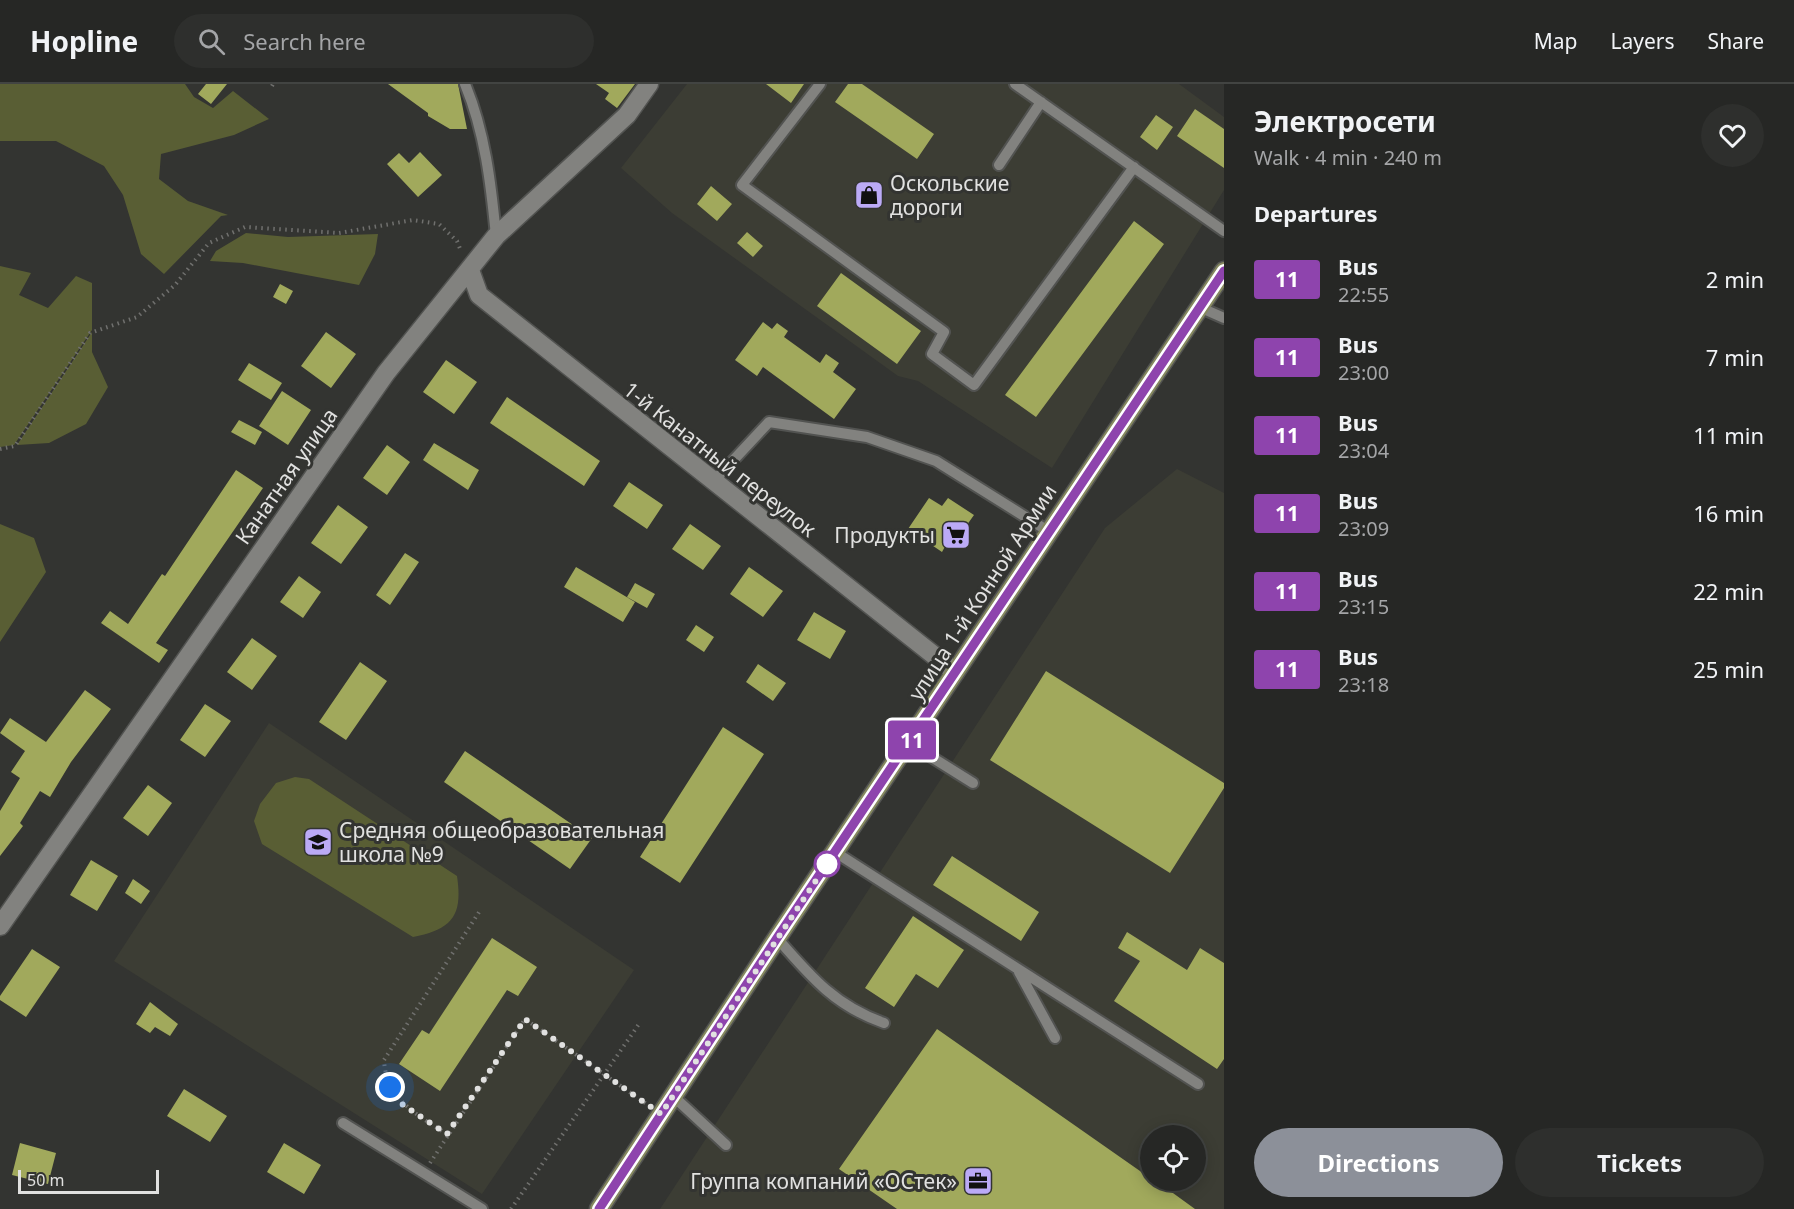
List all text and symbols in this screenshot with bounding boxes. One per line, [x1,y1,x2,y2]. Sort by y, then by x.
search box [174,14,594,68]
text: Hopline [30,22,138,60]
icon: search [195,25,228,58]
text: Search here [243,26,366,56]
text: Map [1534,27,1578,55]
text: Layers [1611,27,1675,55]
text: Share [1708,27,1764,55]
text: Электросети [1254,102,1436,140]
button: heart [1701,104,1764,167]
text: Walk · 4 min · 240 m [1254,144,1442,171]
place label: Оскольские дороги [890,169,1009,221]
shop icon: Оскольские дороги [853,179,885,211]
text: Departures [1254,198,1378,228]
text: Bus [1338,251,1378,281]
text: 2 min [1706,264,1764,294]
text: 11 [1275,265,1299,293]
text: 22:55 [1338,281,1389,308]
text: Bus [1338,329,1378,359]
text: 7 min [1706,342,1764,372]
text: 11 [1275,343,1299,371]
text: 23:00 [1338,359,1389,386]
street label: 1-й Канатный переулок [618,375,822,543]
street label: Канатная улица [229,402,343,550]
text: Bus [1338,407,1378,437]
text: 11 min [1693,420,1764,450]
text: 11 [1275,421,1299,449]
text: 23:04 [1338,437,1389,464]
street label: улица 1-й Конной Армии [901,478,1063,706]
text: Bus [1338,485,1378,515]
text: 16 min [1693,498,1764,528]
text: 11 [1275,499,1299,527]
text: 23:09 [1338,515,1389,542]
supermarket icon: Продукты [940,519,972,551]
place label: Продукты [834,521,935,549]
text: Bus [1338,563,1378,593]
text: 22 min [1693,576,1764,606]
text: 11 [1275,577,1299,605]
text: 23:15 [1338,593,1389,620]
text: Bus [1338,641,1378,671]
text: 25 min [1693,654,1764,684]
text: 11 [1275,655,1299,683]
text: 23:18 [1338,671,1389,698]
line badge: 11 [885,720,939,760]
text: 11 [900,726,924,754]
place label: Средняя общеобразовательная школа №9 [339,816,664,868]
school or university icon: Средняя общеобразовательная школа №9 [302,826,334,858]
unlabelled marker [814,851,840,877]
your location [375,1072,405,1102]
map controls [1140,1125,1206,1191]
button: locate [1140,1125,1206,1191]
button: Directions [1254,1128,1503,1197]
button: Tickets [1515,1128,1764,1197]
office icon: Группа компаний «ОСтек» [962,1165,994,1197]
scale bar [18,1167,159,1194]
place label: Группа компаний «ОСтек» [690,1167,957,1195]
text: 50 m [27,1169,64,1191]

